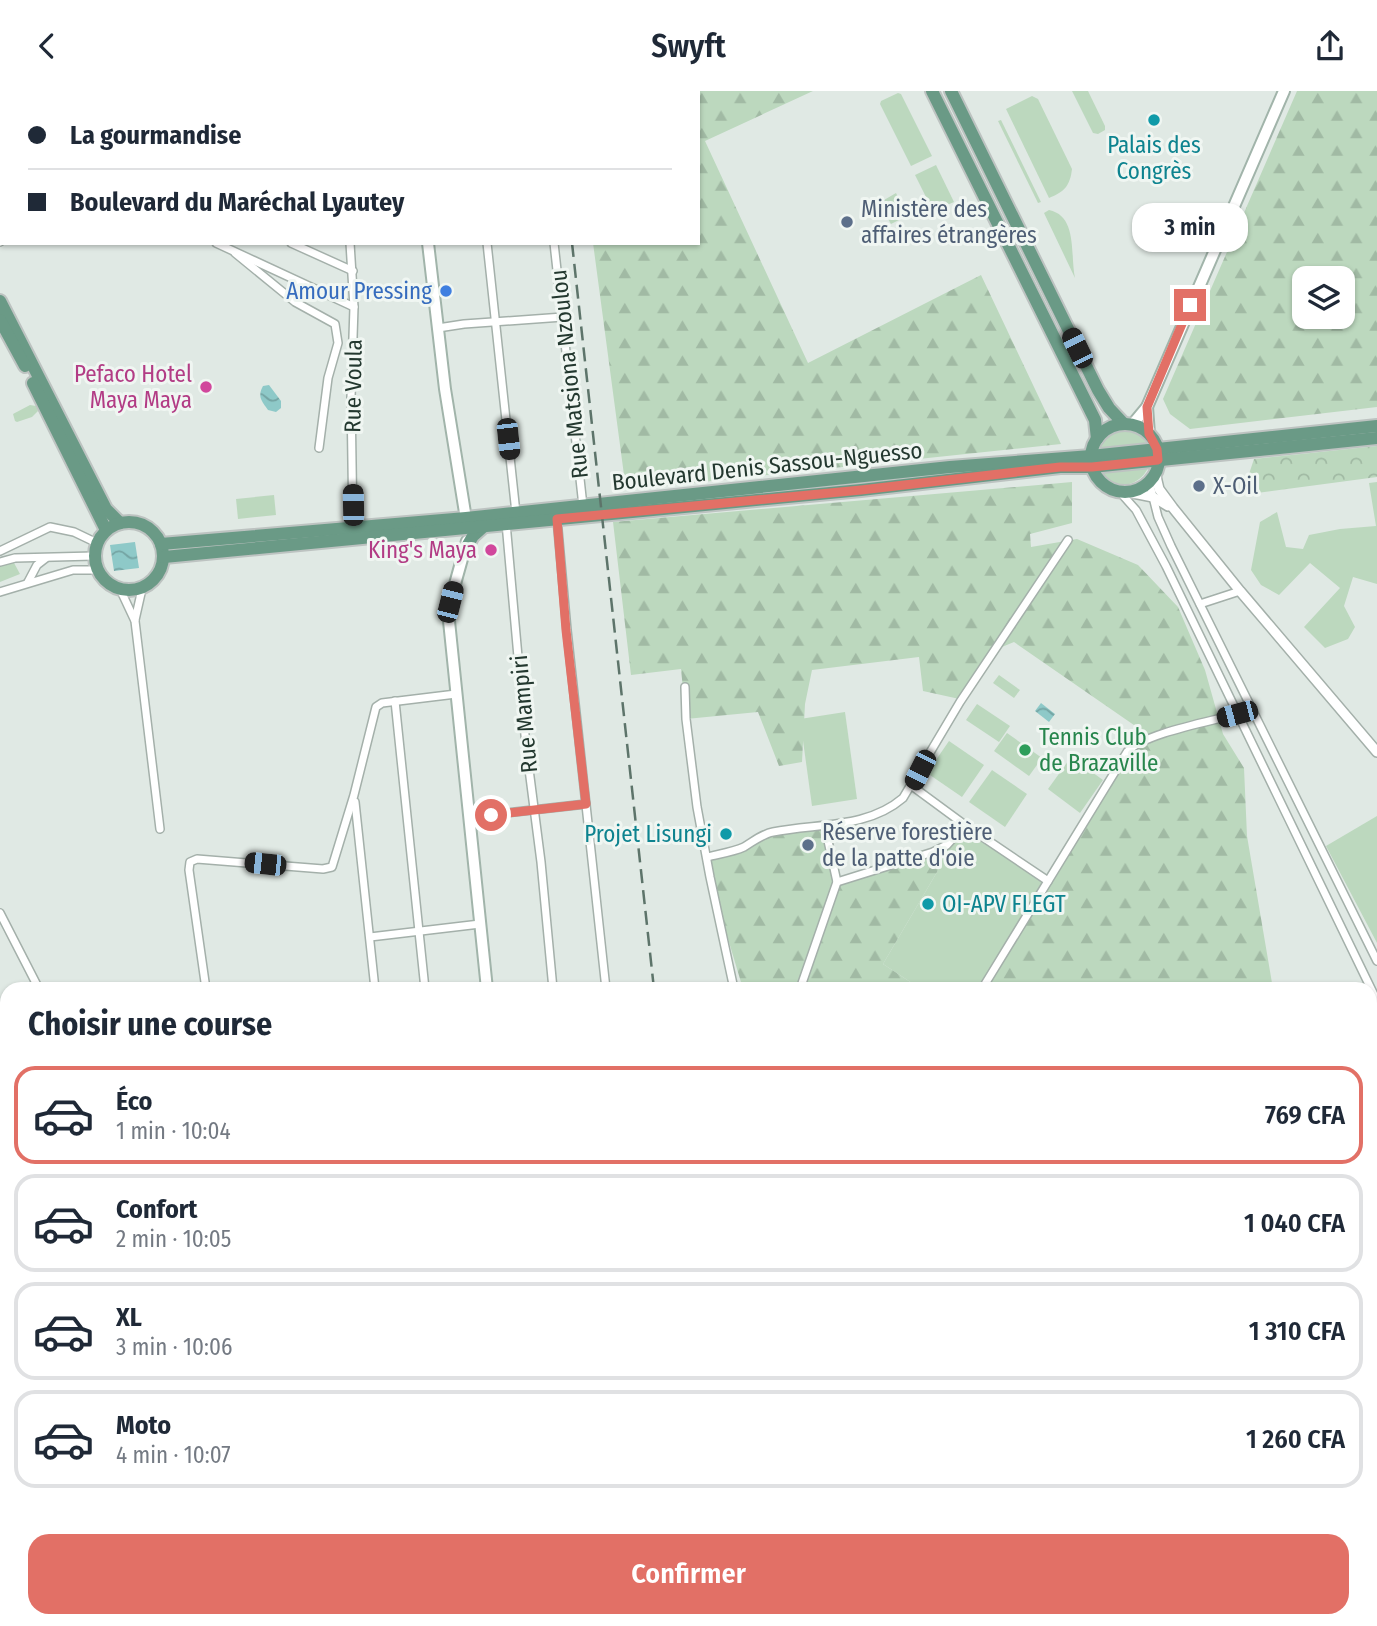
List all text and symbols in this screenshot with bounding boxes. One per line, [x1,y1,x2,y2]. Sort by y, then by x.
icon: back [28,27,66,65]
text: Swyft [651,27,726,65]
icon: share [1311,27,1349,65]
marker: Palais des Congrès [1146,112,1162,128]
text: La gourmandise [70,120,241,151]
place label: Palais des Congrès [1107,131,1201,185]
text: Boulevard du Maréchal Lyautey [70,187,404,218]
place label: Ministère des affaires étrangères [861,195,1037,249]
callout: 3 min [1132,204,1248,253]
text: 3 min [1164,213,1216,241]
marker: Ministère des affaires étrangères [839,214,855,230]
map controls [1292,266,1355,329]
button: layers [1292,266,1355,329]
street label: Rue Matsiona Nzoulou [544,268,594,480]
place label: Amour Pressing [286,277,432,305]
marker: Amour Pressing [438,283,454,299]
route end [1174,289,1206,321]
car [1059,325,1096,371]
street label: Rue Voula [338,339,368,433]
place label: Pefaco Hotel Maya Maya [74,360,192,414]
marker: Pefaco Hotel Maya Maya [198,379,214,395]
car [496,417,521,461]
street label: Boulevard Denis Sassou-Nguesso [610,436,924,496]
place label: X-Oil [1213,472,1258,500]
marker: X-Oil [1191,478,1207,494]
car [343,484,364,526]
place label: King's Maya [368,536,477,564]
marker: King's Maya [483,542,499,558]
car [435,579,466,625]
street label: Rue Mampiri [505,654,543,774]
car [1214,698,1261,730]
place label: Tennis Club de Brazaville [1039,723,1158,777]
marker: Tennis Club de Brazaville [1017,742,1033,758]
car [902,747,939,793]
route start [475,799,507,831]
place label: Réserve forestière de la patte d'oie [822,818,993,872]
place label: Projet Lisungi [584,820,712,848]
marker: Projet Lisungi [718,826,734,842]
marker: Réserve forestière de la patte d'oie [800,837,816,853]
car [244,851,287,877]
place label: OI-APV FLEGT [942,890,1066,918]
marker: OI-APV FLEGT [920,896,936,912]
text: Choisir une course [28,1005,272,1043]
icon: car [32,1084,95,1147]
text: Éco [116,1086,153,1117]
text: 769 CFA [1265,1100,1345,1131]
text: 1 min · 10:04 [116,1117,231,1145]
icon: car [32,1192,95,1255]
text: Confort [116,1194,197,1225]
text: 1 040 CFA [1244,1208,1345,1239]
text: 2 min · 10:05 [116,1225,231,1253]
icon: car [32,1300,95,1363]
text: XL [116,1302,142,1333]
text: 1 310 CFA [1249,1316,1345,1347]
text: 3 min · 10:06 [116,1333,232,1361]
icon: car [32,1408,95,1471]
text: Moto [116,1410,171,1441]
text: 1 260 CFA [1246,1424,1345,1455]
text: 4 min · 10:07 [116,1441,231,1469]
button: Confirmer [28,1534,1349,1614]

